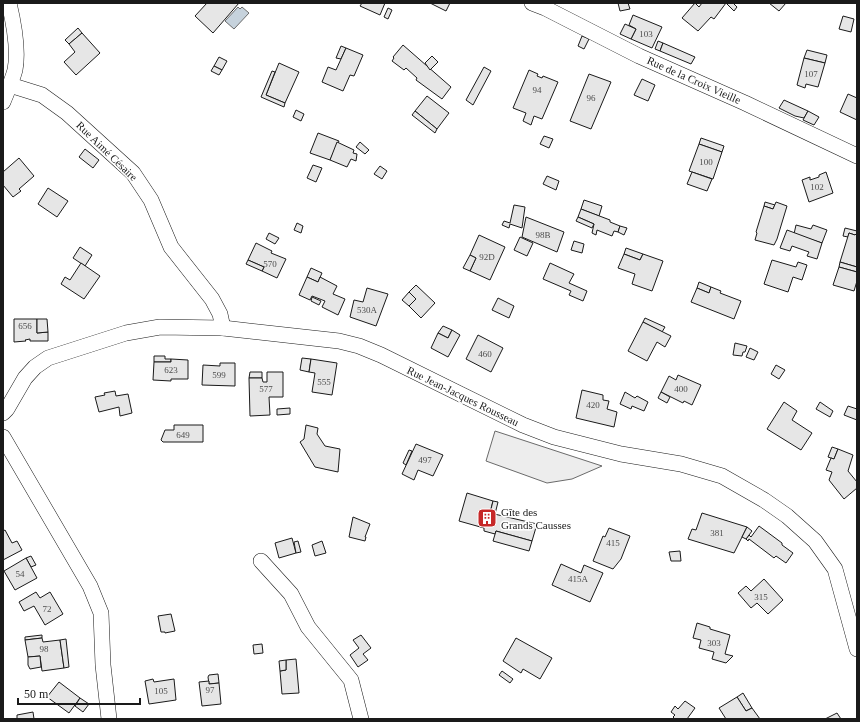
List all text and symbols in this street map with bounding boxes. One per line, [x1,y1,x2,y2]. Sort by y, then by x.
house number: 103 [639,29,653,39]
street label: Rue de la Croix Vieille [645,54,743,106]
house number: 107 [804,69,818,79]
house number: 94 [533,85,542,95]
house number: 96 [587,93,596,103]
street label: Rue Aimé Césaire [74,119,140,183]
house number: 100 [699,157,713,167]
house number: 102 [810,182,824,192]
house number: 98B [535,230,551,240]
house number: 92D [479,252,495,262]
house number: 570 [263,259,277,269]
house number: 530A [357,305,378,315]
house number: 656 [18,321,32,331]
house number: 460 [478,349,492,359]
street label: Rue Jean-Jacques Rousseau [405,364,521,429]
house number: 623 [164,365,178,375]
house number: 599 [212,370,226,380]
house number: 555 [317,377,331,387]
house number: 577 [259,384,273,394]
house number: 400 [674,384,688,394]
house number: 420 [586,400,600,410]
house number: 649 [176,430,190,440]
house number: 497 [418,455,432,465]
place label: Gîte des Grands Causses [501,506,571,531]
building icon: Gîte des Grands Causses [476,507,498,529]
house number: 381 [710,528,724,538]
house number: 415 [606,538,620,548]
house number: 54 [16,569,25,579]
house number: 415A [568,574,589,584]
house number: 315 [754,592,768,602]
house number: 72 [43,604,52,614]
house number: 303 [707,638,721,648]
house number: 98 [40,644,49,654]
scale bar [18,680,140,706]
house number: 97 [206,685,215,695]
house number: 105 [154,686,168,696]
text: 50 m [24,687,49,701]

